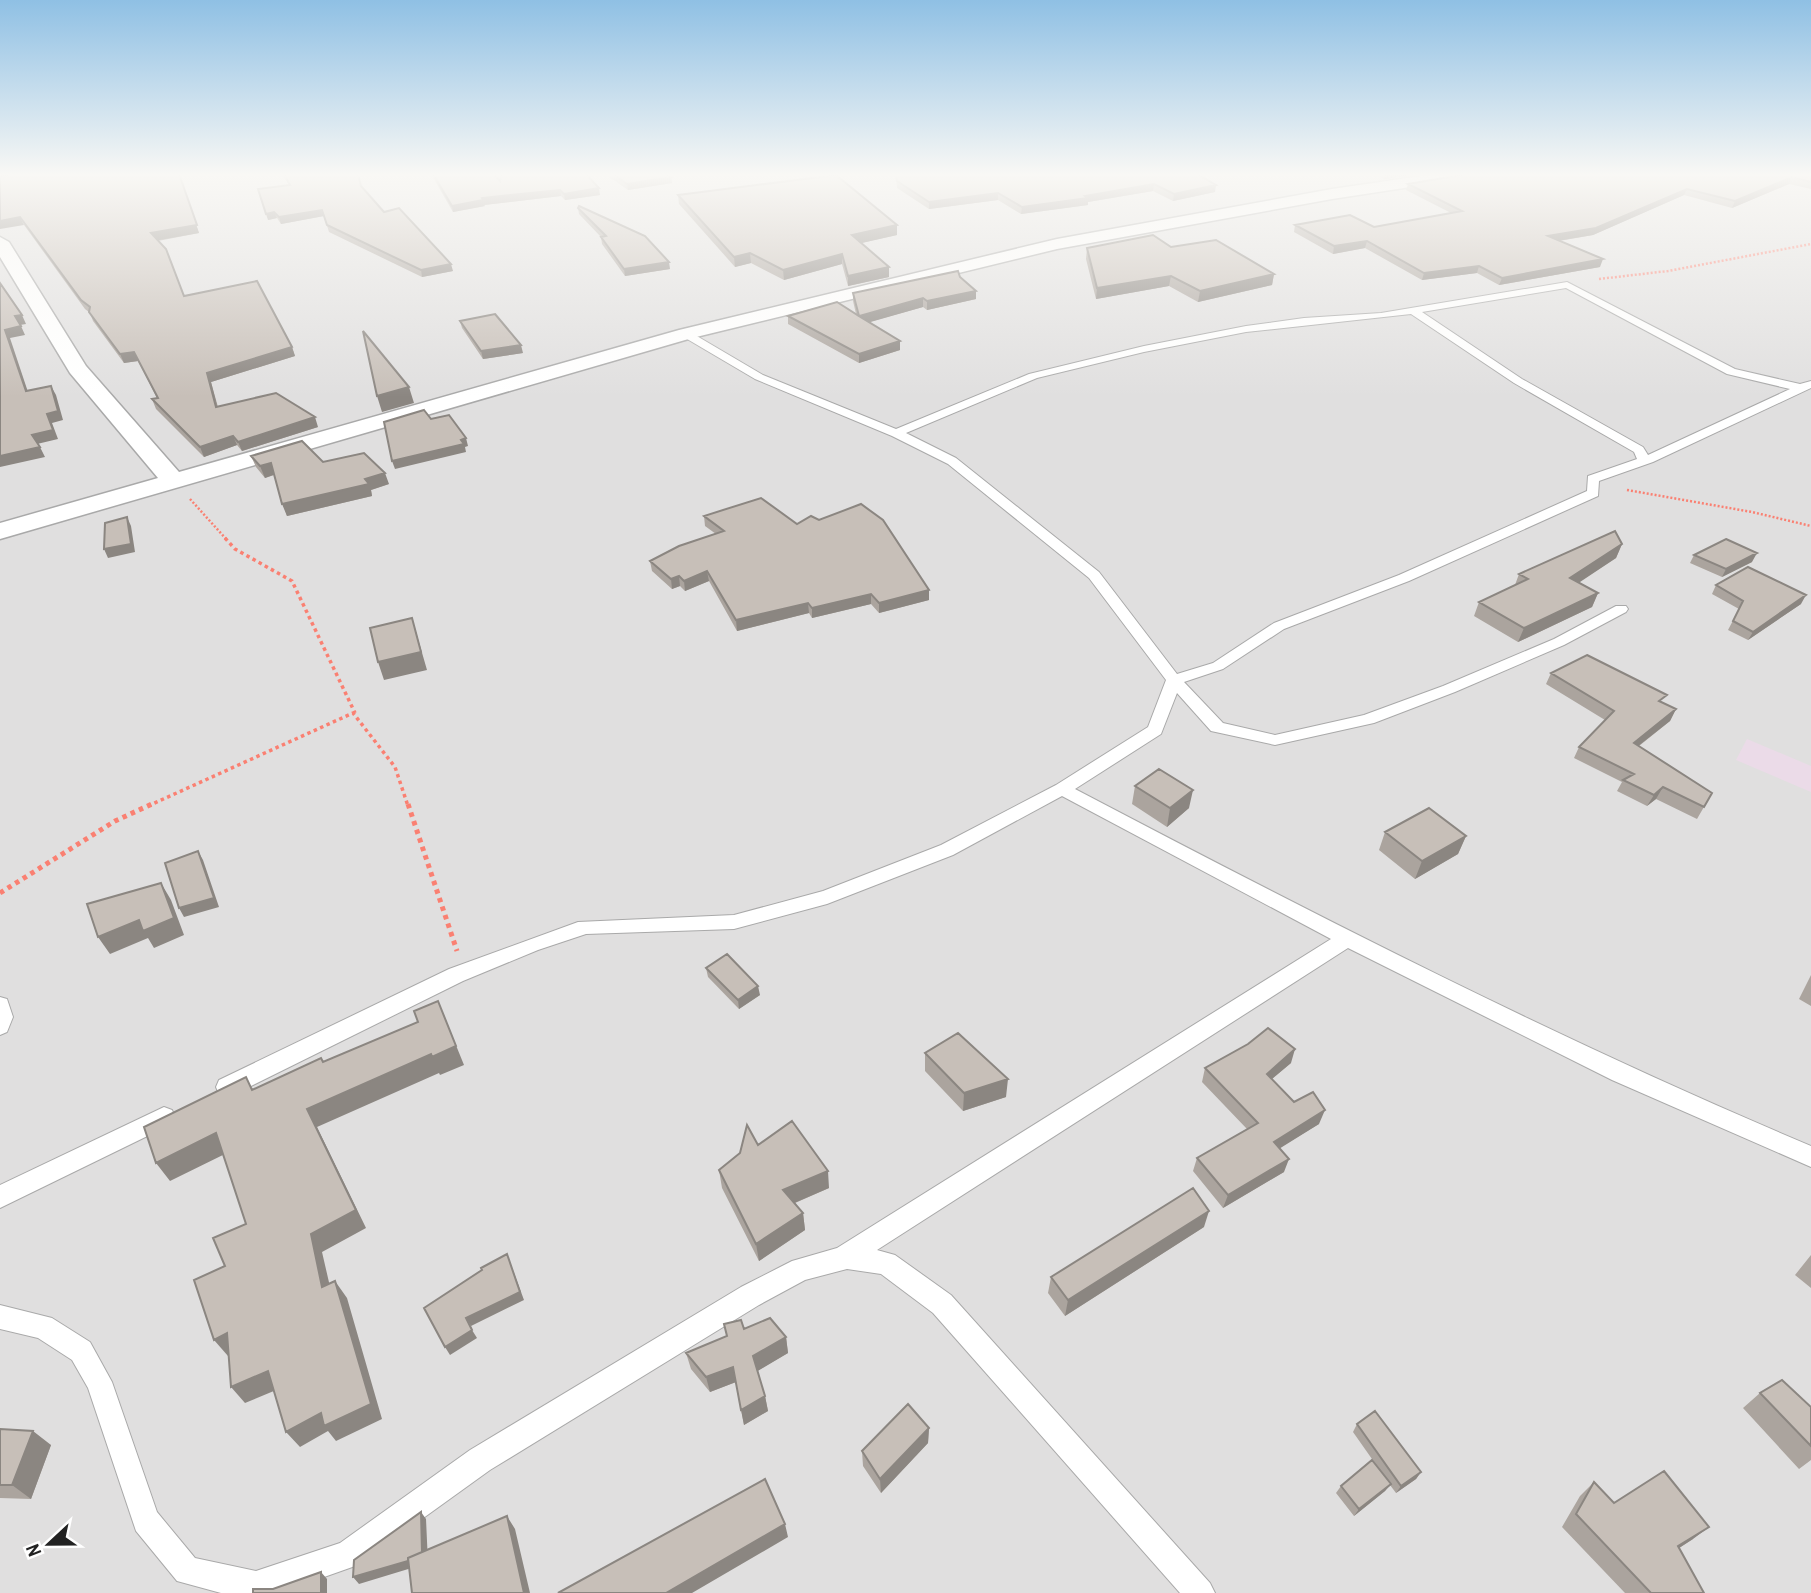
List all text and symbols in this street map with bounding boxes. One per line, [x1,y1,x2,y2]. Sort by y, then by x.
north arrow [14,1509,84,1579]
text: N [19,1540,47,1560]

